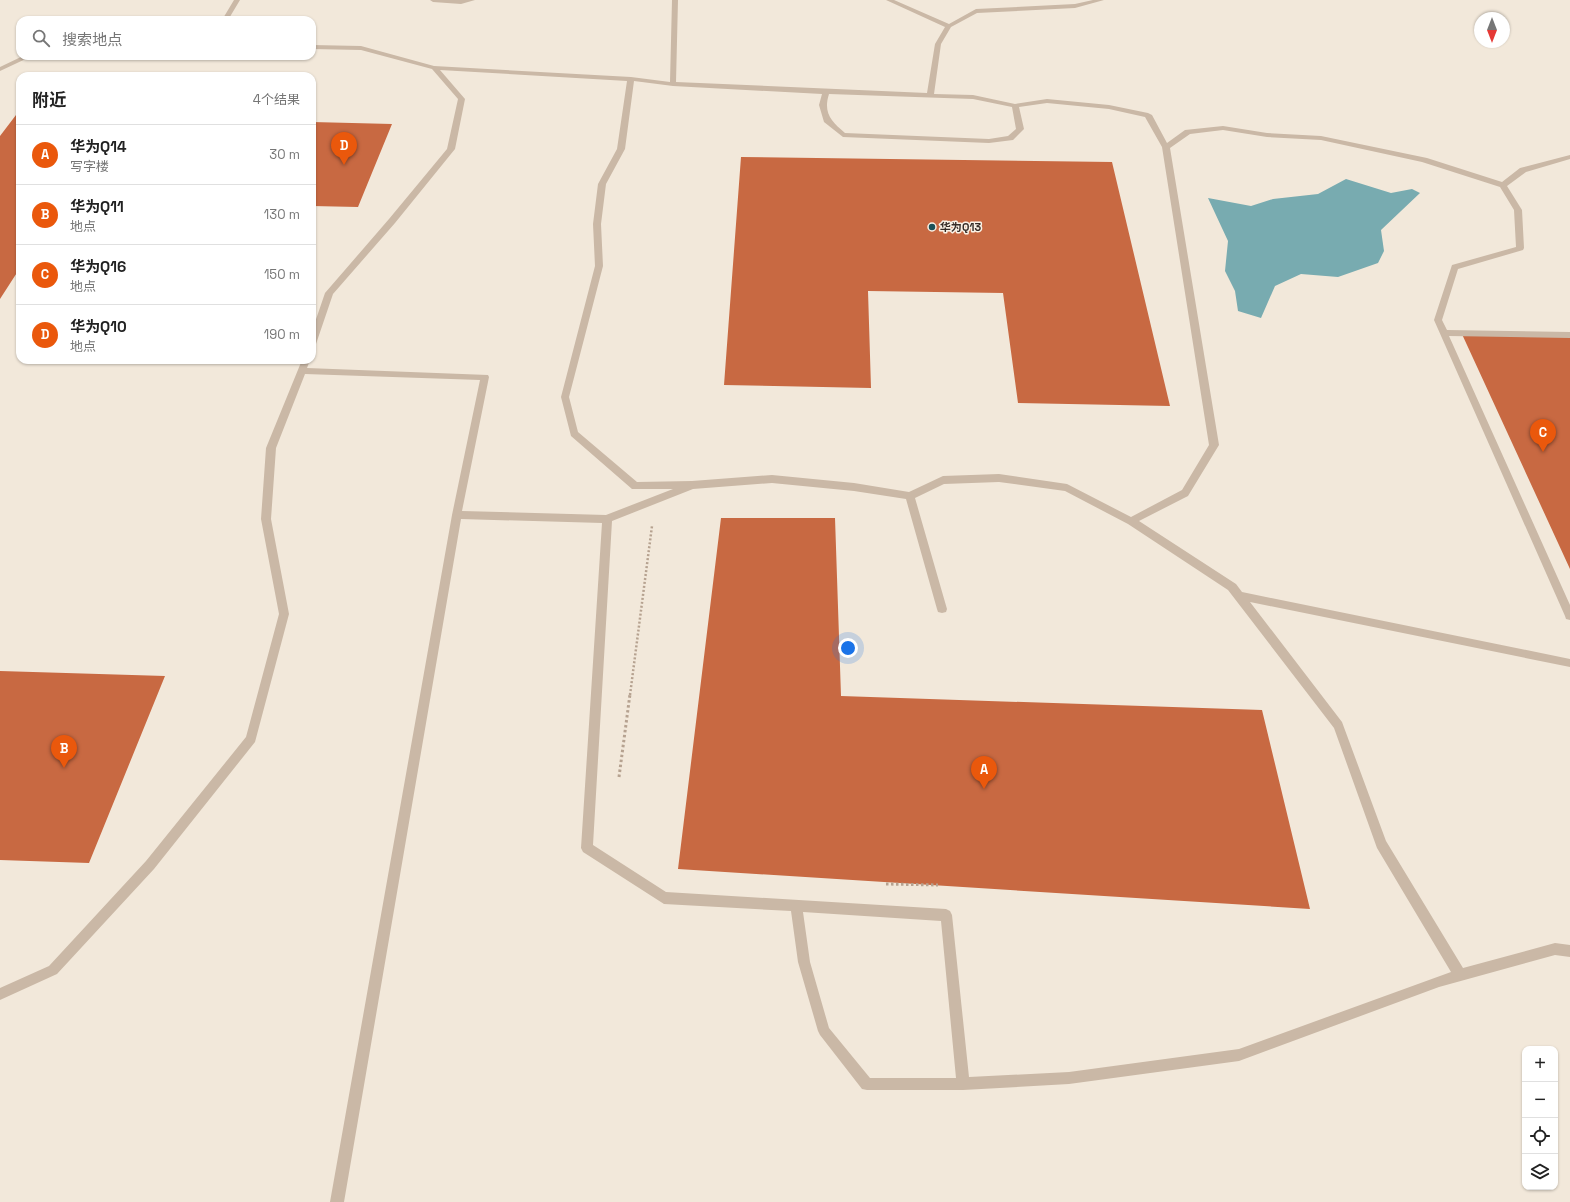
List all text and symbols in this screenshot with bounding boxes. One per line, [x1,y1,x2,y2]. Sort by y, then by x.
north arrow [1474,12,1510,48]
search box [16,16,316,60]
icon: search [30,27,52,49]
text: 搜索地点 [62,30,122,49]
text: 附近 [32,89,66,111]
text: 4个结果 [253,91,300,108]
pin: D [331,132,357,165]
text: 华为Q14 [70,137,126,156]
text: A [41,146,49,163]
text: 30 m [269,146,300,163]
text: 写字楼 [70,158,109,175]
text: 华为Q11 [70,197,124,216]
text: B [41,206,49,223]
text: 130 m [264,206,300,223]
text: 地点 [70,218,96,235]
place label: 华为Q13 [940,220,981,234]
marker: 华为Q13 [927,222,937,232]
text: 华为Q16 [70,257,126,276]
text: C [41,266,49,283]
text: 150 m [264,266,300,283]
text: 地点 [70,278,96,295]
text: 华为Q10 [70,317,127,336]
text: D [41,326,49,343]
text: 190 m [264,326,300,343]
text: 地点 [70,338,96,355]
pin: C [1530,419,1556,452]
your location [838,638,858,658]
pin: B [51,735,77,768]
pin: A [971,756,997,789]
map controls [1522,1046,1558,1190]
button: + [1522,1046,1558,1082]
button: − [1522,1082,1558,1118]
button: locate [1522,1118,1558,1154]
button: layers [1522,1154,1558,1190]

